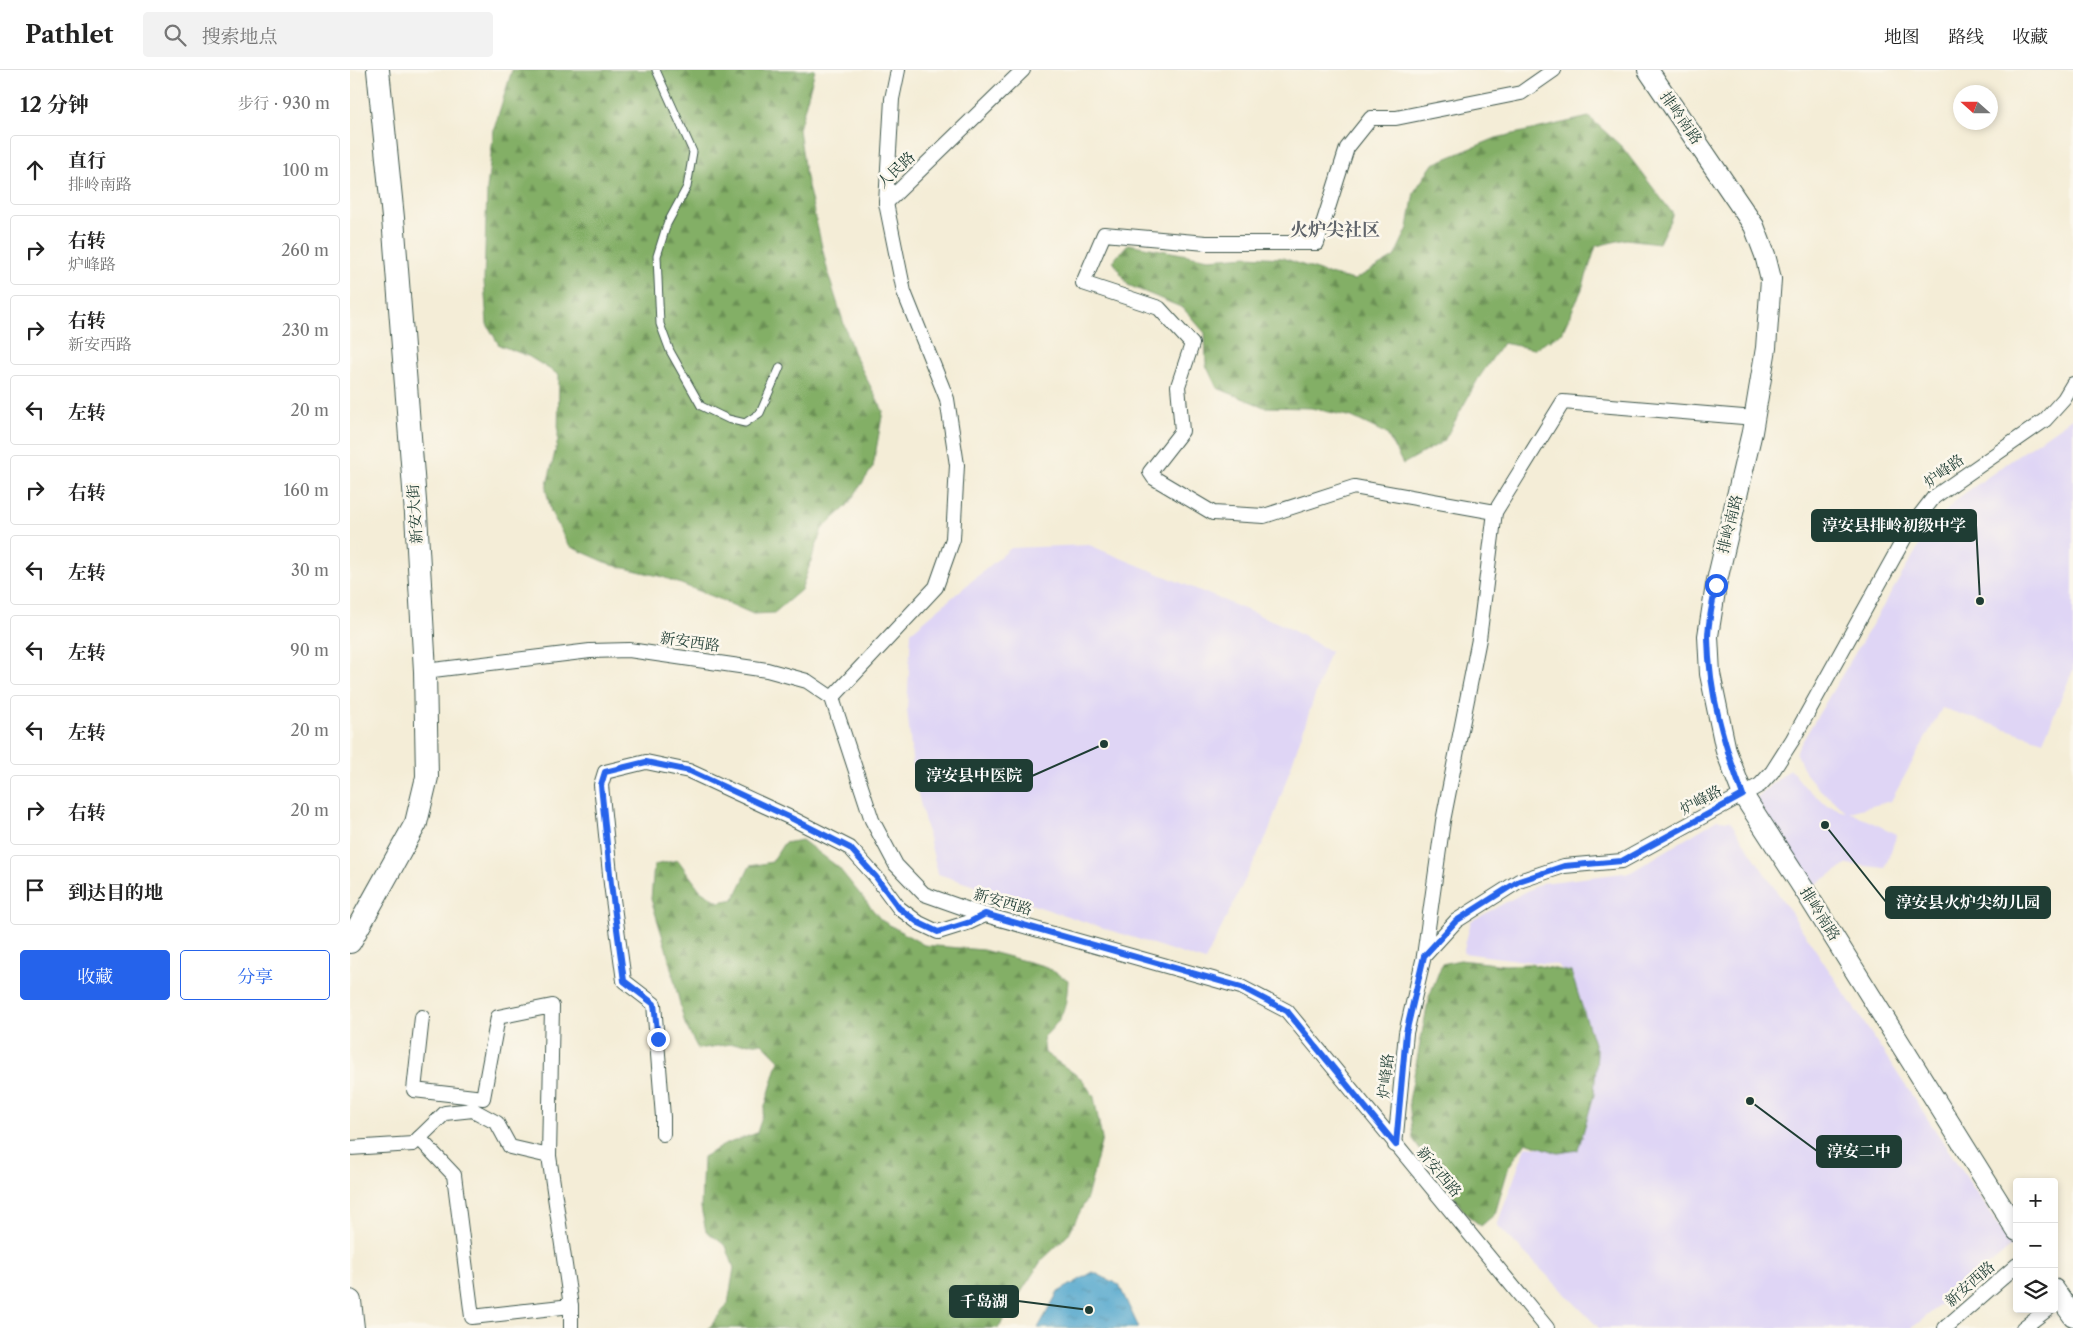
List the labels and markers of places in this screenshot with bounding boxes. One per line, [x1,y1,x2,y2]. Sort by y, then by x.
callout: 淳安县排岭初级中学 [1812,510,1976,541]
callout: 淳安县中医院 [916,760,1032,791]
callout: 淳安县火炉尖幼儿园 [1886,887,2050,918]
callout: 淳安二中 [1817,1136,1901,1167]
callout: 千岛湖 [950,1286,1018,1317]

